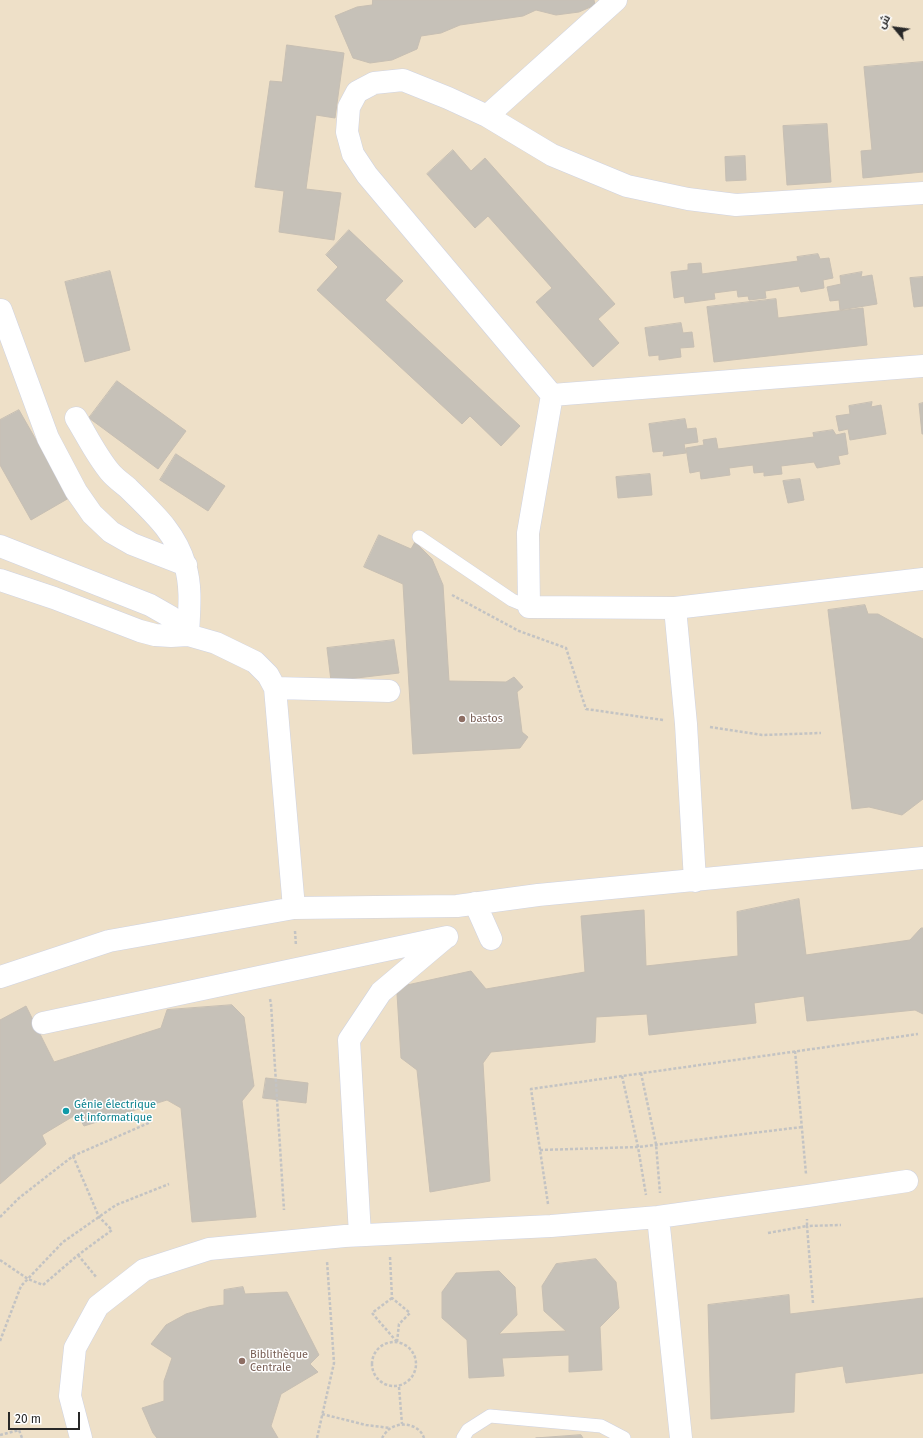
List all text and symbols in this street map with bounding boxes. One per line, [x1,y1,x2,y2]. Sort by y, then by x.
north arrow [875,8,915,48]
text: ش [875,13,893,31]
place label: bastos [470,712,503,726]
marker: bastos [457,714,467,724]
place label: Génie électrique et informatique [74,1098,156,1124]
marker: Génie électrique et informatique [61,1106,71,1116]
place label: Biblithèque Centrale [250,1348,308,1374]
marker: Biblithèque Centrale [237,1356,247,1366]
scale bar [10,1404,82,1430]
text: 20 m [15,1412,41,1426]

